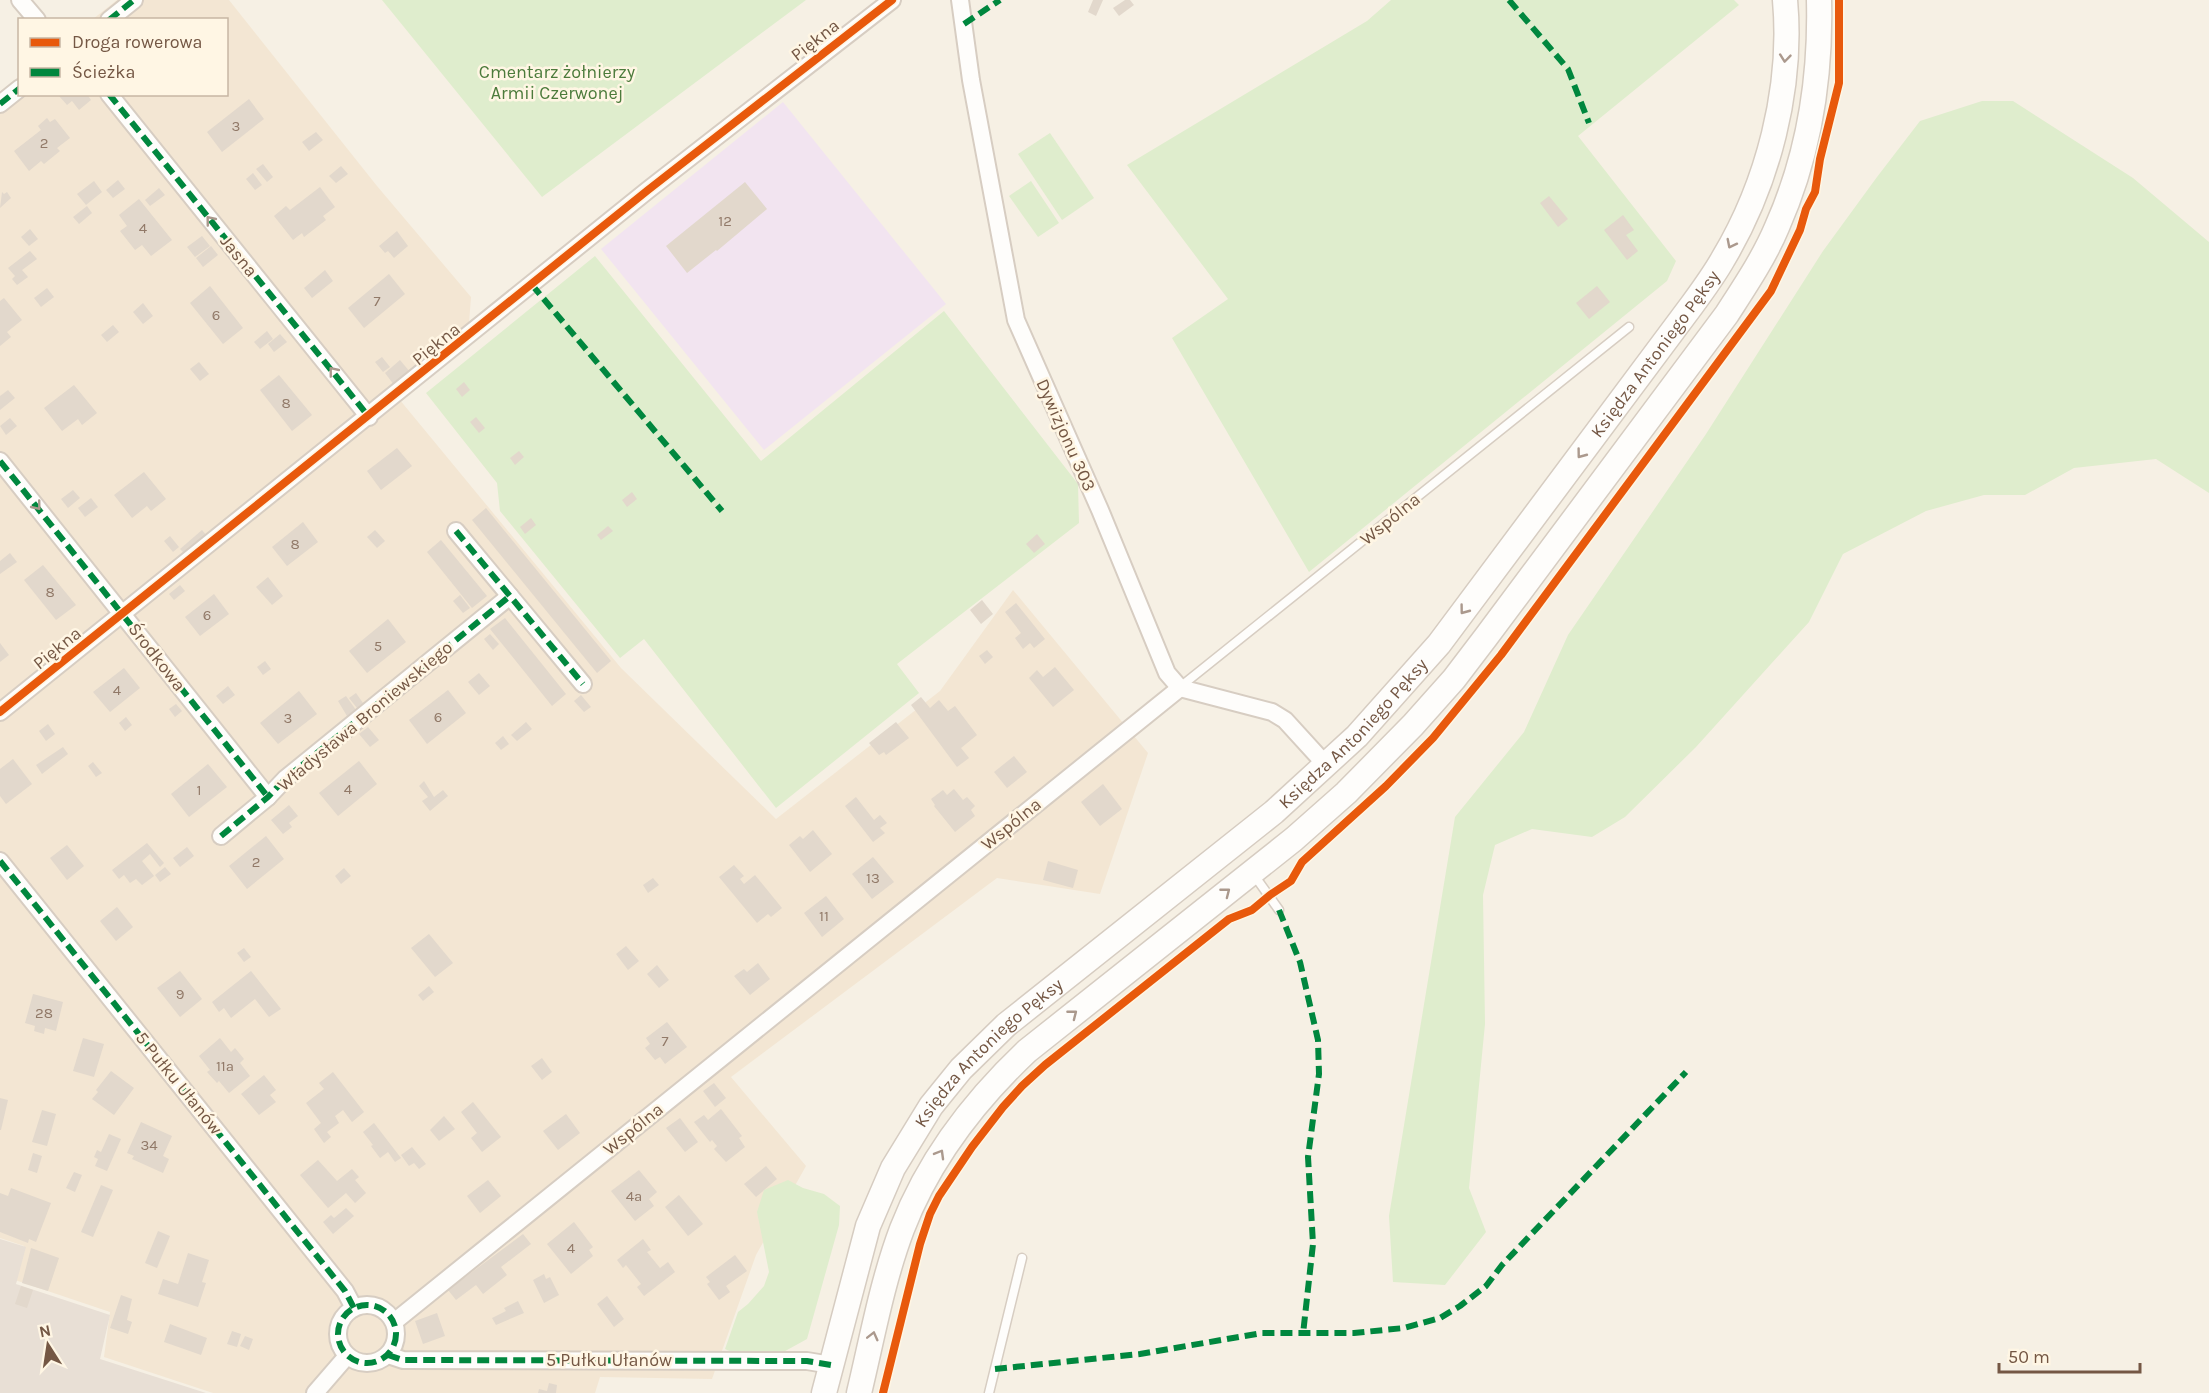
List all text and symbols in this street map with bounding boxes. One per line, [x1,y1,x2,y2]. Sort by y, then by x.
street label: Piękna [786,14,844,66]
legend [18,18,228,96]
text: Droga rowerowa [72,31,203,53]
one-way arrow [1779,54,1792,63]
text: Ścieżka [72,60,135,83]
park label: Cmentarz żołnierzy Armii Czerwonej [479,61,636,104]
house number: 3 [232,117,240,135]
house number: 2 [40,134,48,152]
house number: 12 [718,212,732,230]
one-way arrow [207,216,218,227]
house number: 4 [139,219,148,237]
street label: Jasna [216,231,262,281]
one-way arrow [1727,238,1738,249]
street label: Księdza Antoniego Pęksy [1586,266,1725,442]
house number: 7 [373,292,381,310]
house number: 6 [212,306,220,324]
street label: Piękna [408,318,464,370]
one-way arrow [329,367,340,378]
street label: Dywizjonu 303 [1031,375,1101,495]
house number: 8 [281,394,291,412]
one-way arrow [1577,447,1588,458]
street label: Wspólna [1355,488,1425,550]
one-way arrow [29,500,40,511]
house number: 8 [290,535,300,553]
house number: 8 [45,583,55,601]
one-way arrow [1460,603,1471,614]
house number: 6 [203,606,211,624]
street label: Środkowa [123,618,191,696]
street label: Piękna [29,622,85,674]
street label: Władysława Broniewskiego [273,636,457,796]
house number: 5 [374,637,382,655]
street label: Księdza Antoniego Pęksy [1274,653,1432,813]
house number: 4 [113,681,122,699]
house number: 6 [434,708,442,726]
house number: 3 [284,709,292,727]
house number: 4 [344,780,353,798]
house number: 1 [197,781,201,799]
street label: Wspólna [976,793,1046,855]
house number: 2 [252,853,260,871]
house number: 13 [866,869,880,887]
one-way arrow [1219,889,1230,900]
house number: 11 [819,907,829,925]
street label: Księdza Antoniego Pęksy [910,973,1068,1131]
house number: 9 [176,985,184,1003]
house number: 28 [35,1004,53,1022]
one-way arrow [1066,1010,1077,1021]
street label: 5 Pułku Ułanów [131,1027,227,1139]
house number: 7 [661,1032,669,1050]
house number: 11a [216,1057,234,1075]
street label: Wspólna [598,1098,668,1160]
house number: 34 [140,1136,158,1154]
one-way arrow [933,1150,944,1160]
house number: 4a [626,1187,642,1205]
house number: 4 [567,1239,576,1257]
north arrow [18,1315,78,1375]
text: N [37,1320,53,1341]
one-way arrow [865,1331,878,1341]
scale bar [1999,1336,2140,1374]
text: 50 m [2008,1346,2050,1368]
street label: 5 Pułku Ułanów [546,1349,672,1371]

